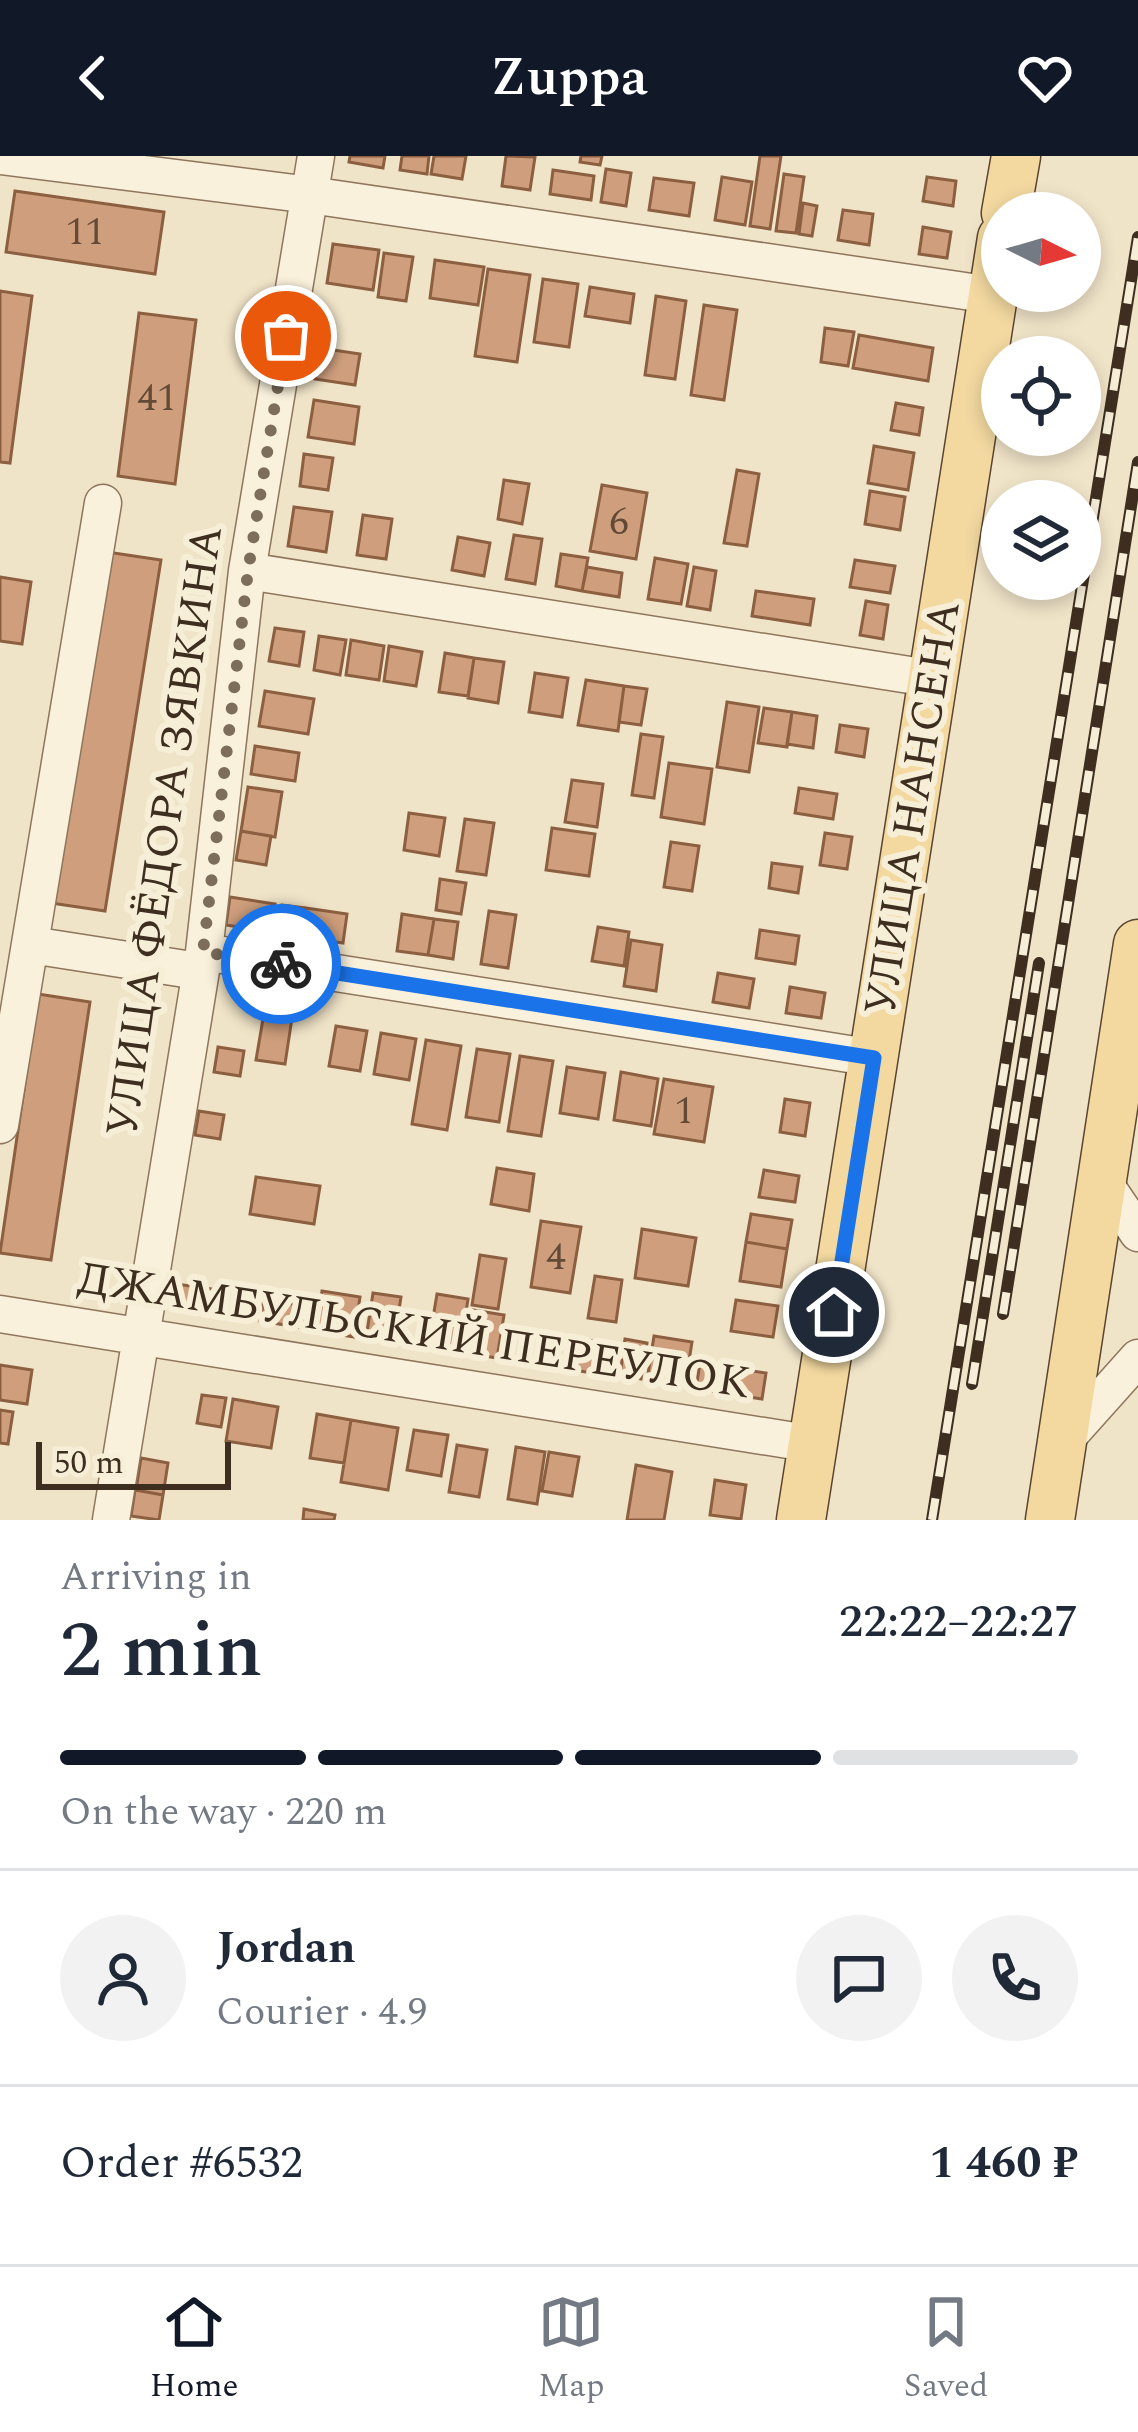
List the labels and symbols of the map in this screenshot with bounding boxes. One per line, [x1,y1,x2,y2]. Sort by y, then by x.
north arrow [981,192,1101,312]
house number: 11 [65,203,105,262]
pin [235,285,337,387]
house number: 41 [137,369,177,428]
house number: 6 [609,493,629,552]
street label: УЛИЦА ФЁДОРА ЗЯВКИНА [88,521,242,1141]
street label: УЛИЦА НАНСЕНА [846,596,980,1020]
courier [221,904,341,1024]
house number: 1 [674,1082,694,1141]
house number: 4 [546,1228,566,1287]
street label: ДЖАМБУЛЬСКИЙ ПЕРЕУЛОК [73,1244,755,1418]
pin [783,1261,885,1363]
scale bar [36,1436,231,1489]

